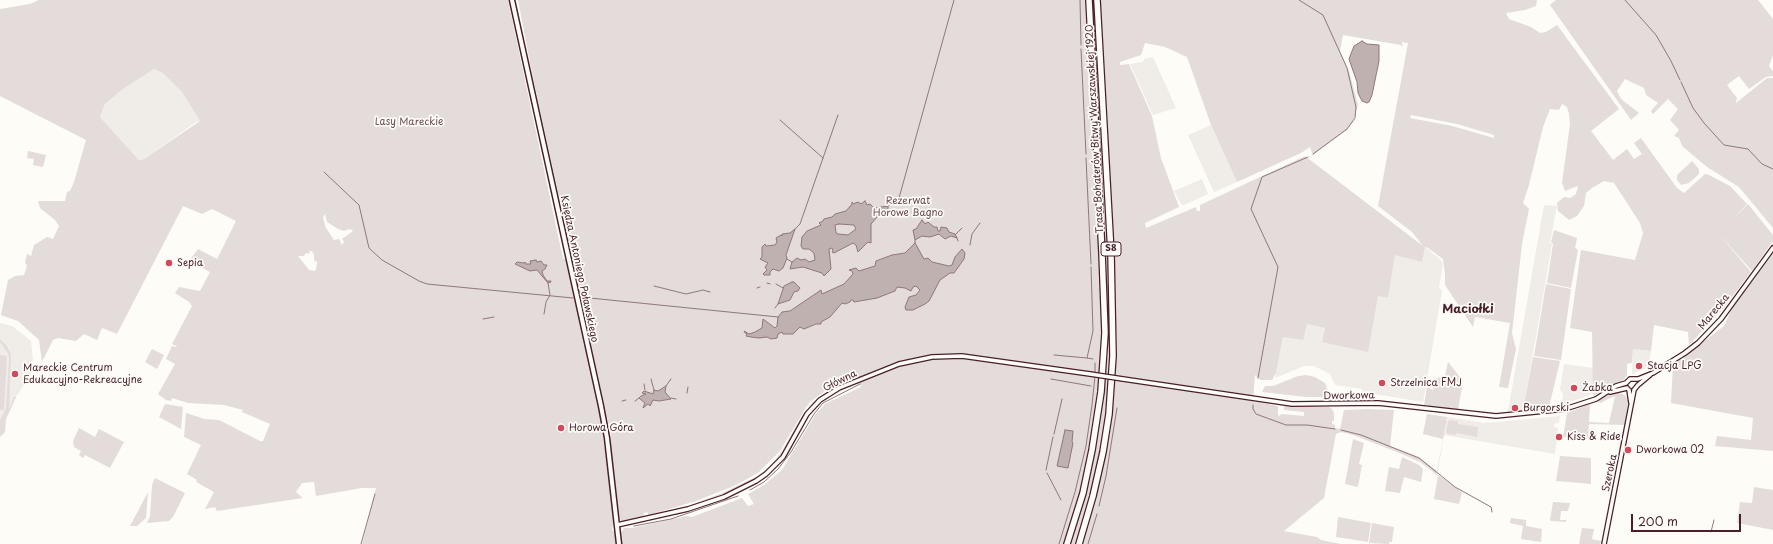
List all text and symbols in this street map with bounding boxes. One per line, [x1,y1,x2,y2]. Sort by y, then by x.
street label: Trasa Bohaterów Bitwy Warszawskiej 1920 [1084,24,1106,234]
park label: Lasy Mareckie [375,116,443,128]
street label: Księdza Antoniego Poławskiego [558,194,600,344]
park label: Rezerwat Horowe Bagno [873,195,943,218]
road number: S8 [1101,242,1121,256]
place label: Sepia [177,257,203,269]
marker: Sepia [164,258,174,268]
street label: Marecka [1696,292,1732,332]
district label: Maciołki [1442,303,1494,317]
place label: Stacja LPG [1647,360,1702,372]
marker: Stacja LPG [1634,361,1644,371]
place label: Mareckie Centrum Edukacyjno-Rekreacyjne [23,362,142,386]
street label: Główna [821,368,859,394]
marker: Mareckie Centrum Edukacyjno-Rekreacyjne [10,369,20,379]
place label: Strzelnica FMJ [1390,377,1462,389]
marker: Strzelnica FMJ [1377,378,1387,388]
place label: Żabka [1582,382,1613,394]
marker: Żabka [1569,383,1579,393]
street label: Dworkowa [1323,390,1375,402]
place label: Burgorski [1523,402,1569,414]
marker: Burgorski [1510,403,1520,413]
place label: Horowa Góra [569,422,634,434]
marker: Horowa Góra [556,423,566,433]
place label: Kiss & Ride [1567,431,1620,443]
marker: Kiss & Ride [1554,432,1564,442]
place label: Dworkowa 02 [1636,444,1704,456]
marker: Dworkowa 02 [1623,445,1633,455]
street label: Szeroka [1600,453,1620,493]
scale bar [1633,506,1743,532]
text: 200 m [1638,512,1678,530]

